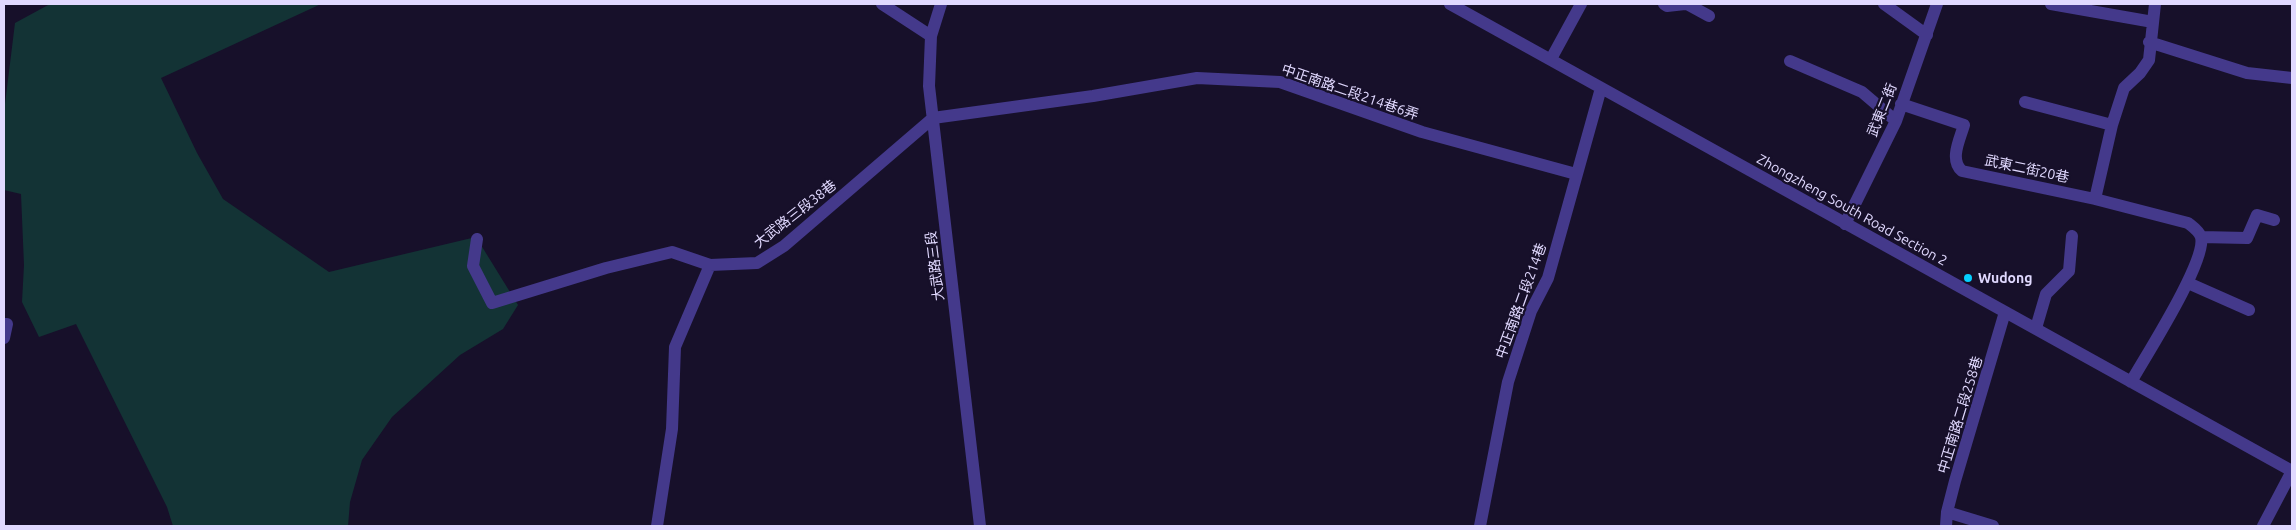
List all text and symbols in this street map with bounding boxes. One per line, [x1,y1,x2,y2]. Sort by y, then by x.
street label: 中正南路二段214巷6弄 [1279,61,1421,123]
street label: 武東二街 [1864,81,1900,139]
street label: Zhongzheng South Road Section 2 [1754,151,1950,269]
street label: 武東二街20巷 [1983,152,2071,186]
street label: 大武路三段38巷 [751,177,839,251]
street label: 大武路三段 [922,230,948,302]
street label: 中正南路二段214巷 [1492,241,1550,361]
place label: Wudong [1978,270,2032,286]
marker: Wudong [1962,272,1974,284]
street label: 中正南路二段258巷 [1934,354,1986,476]

